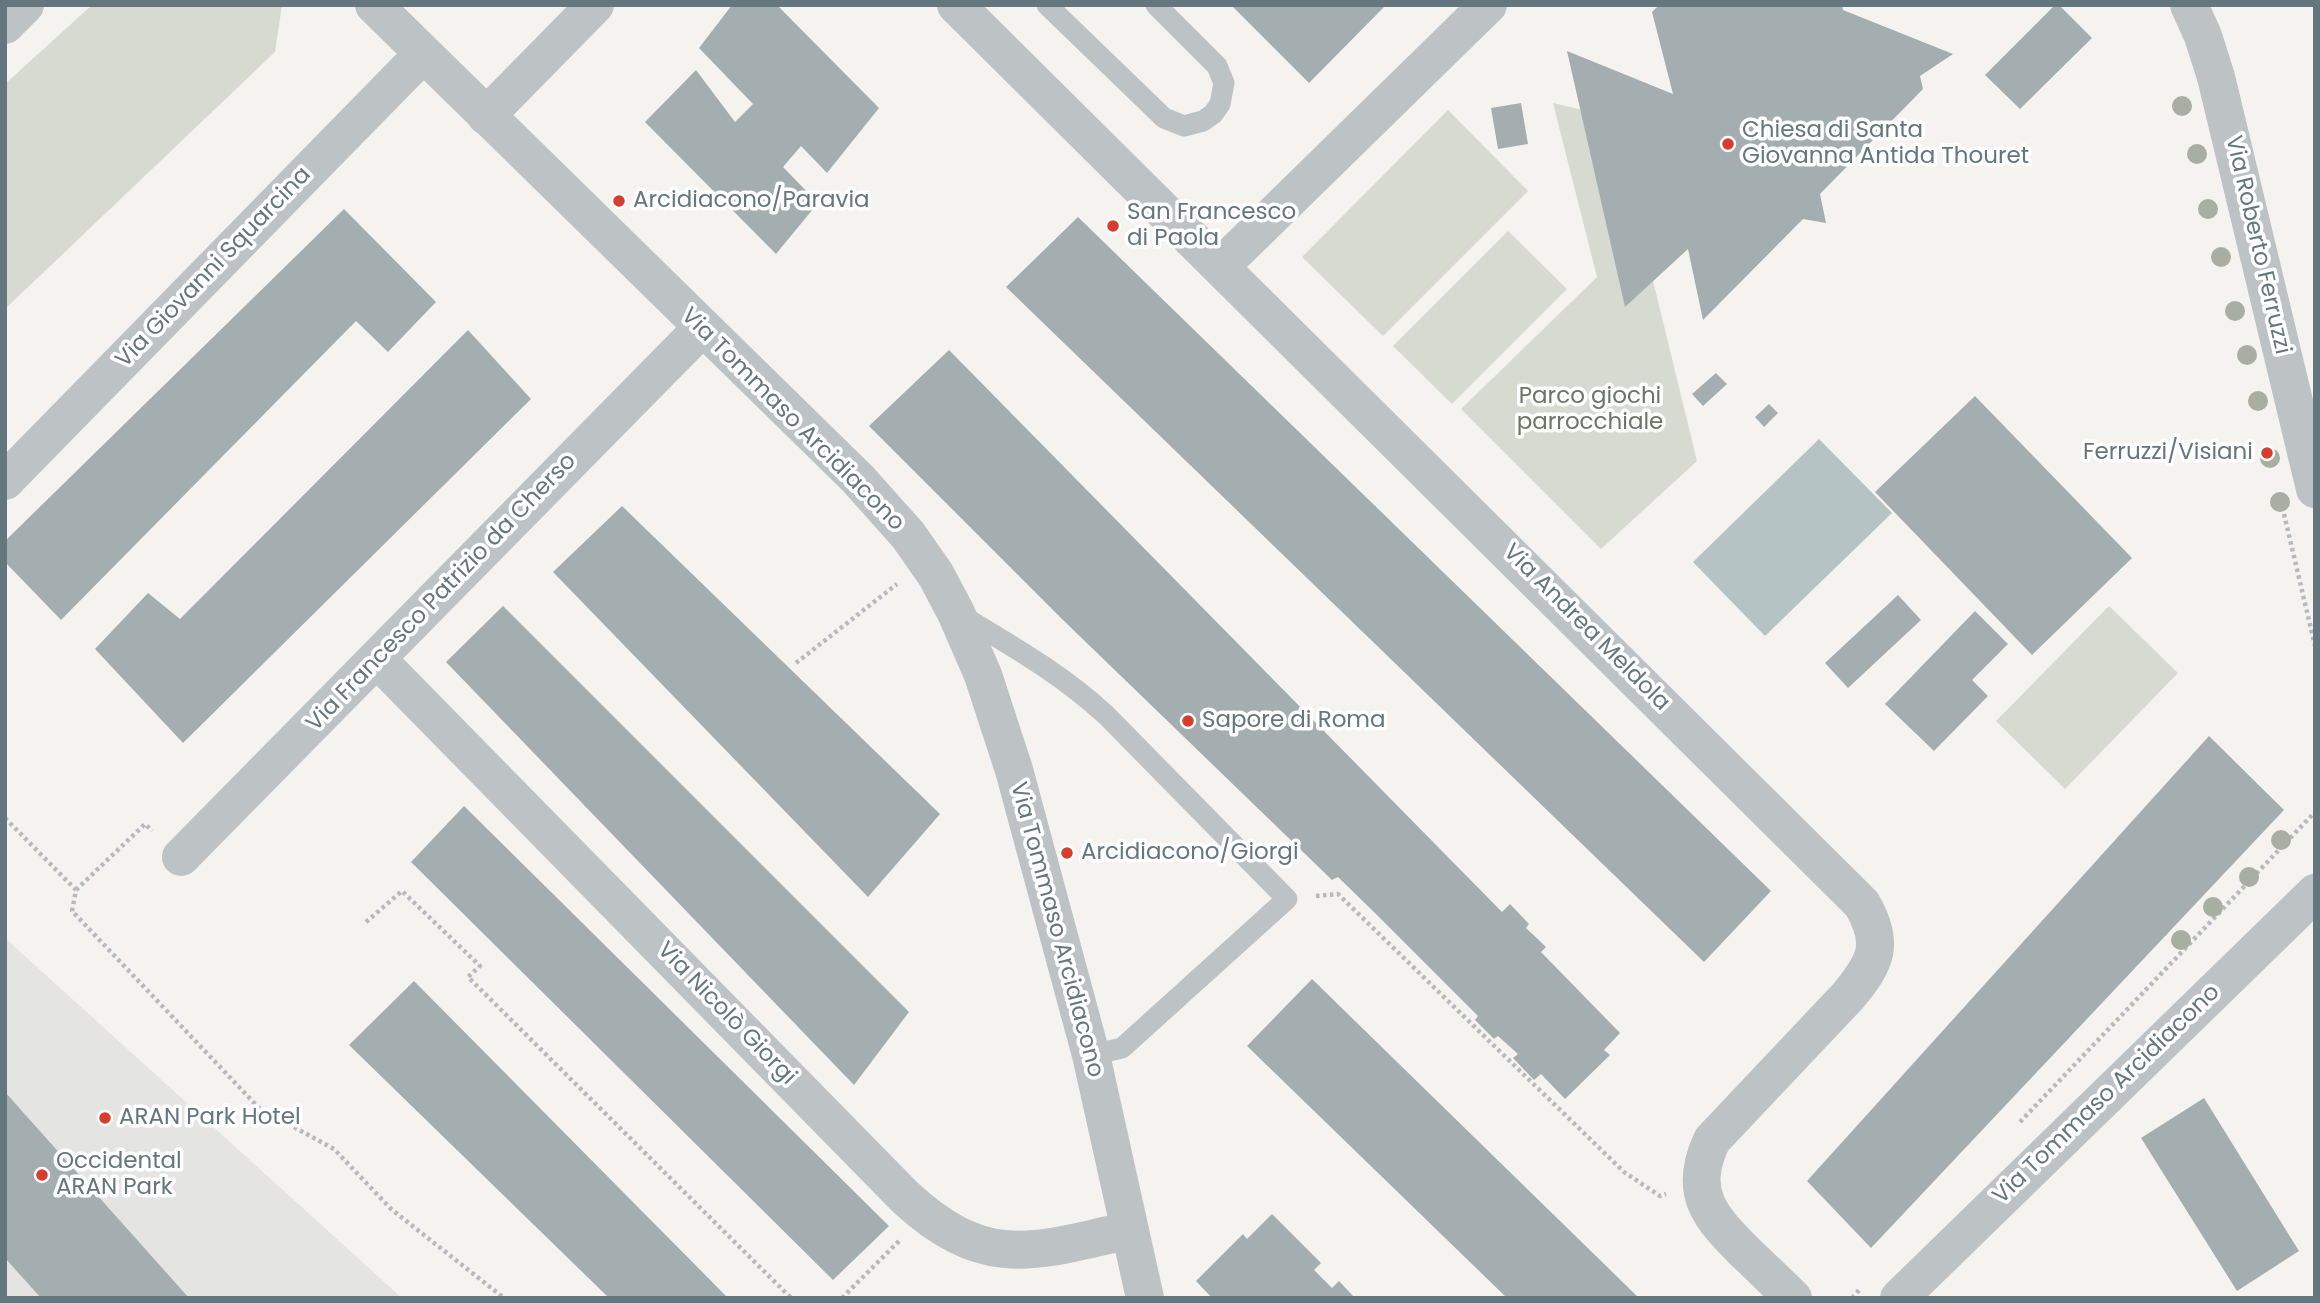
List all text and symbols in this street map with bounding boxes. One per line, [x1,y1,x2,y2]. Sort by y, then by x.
place label: Chiesa di Santa Giovanna Antida Thouret [1742,117,2029,171]
street label: Via Roberto Ferruzzi [2218,133,2296,357]
marker: Chiesa di Santa Giovanna Antida Thouret [1720,136,1736,152]
street label: Via Giovanni Squarcina [111,162,317,374]
place label: Arcidiacono/Paravia [633,187,870,215]
marker: Arcidiacono/Paravia [611,193,627,209]
place label: San Francesco di Paola [1127,199,1296,253]
marker: San Francesco di Paola [1105,218,1121,234]
street label: Via Tommaso Arcidiacono [675,303,909,537]
park label: Parco giochi parrocchiale [1517,383,1663,437]
place label: Ferruzzi/Visiani [2083,439,2253,467]
marker: Ferruzzi/Visiani [2259,445,2275,461]
street label: Via Francesco Patrizio da Cherso [301,448,583,738]
street label: Via Andrea Meldola [1497,539,1675,717]
place label: Sapore di Roma [1202,707,1386,735]
marker: Sapore di Roma [1180,713,1196,729]
street label: Via Tommaso Arcidiacono [1003,779,1109,1081]
place label: Arcidiacono/Giorgi [1081,839,1299,867]
marker: Arcidiacono/Giorgi [1059,845,1075,861]
street label: Via Nicolò Giorgi [651,937,801,1091]
street label: Via Tommaso Arcidiacono [1988,979,2226,1211]
place label: ARAN Park Hotel [119,1104,301,1132]
marker: ARAN Park Hotel [97,1110,113,1126]
place label: Occidental ARAN Park [56,1148,182,1202]
marker: Occidental ARAN Park [34,1167,50,1183]

